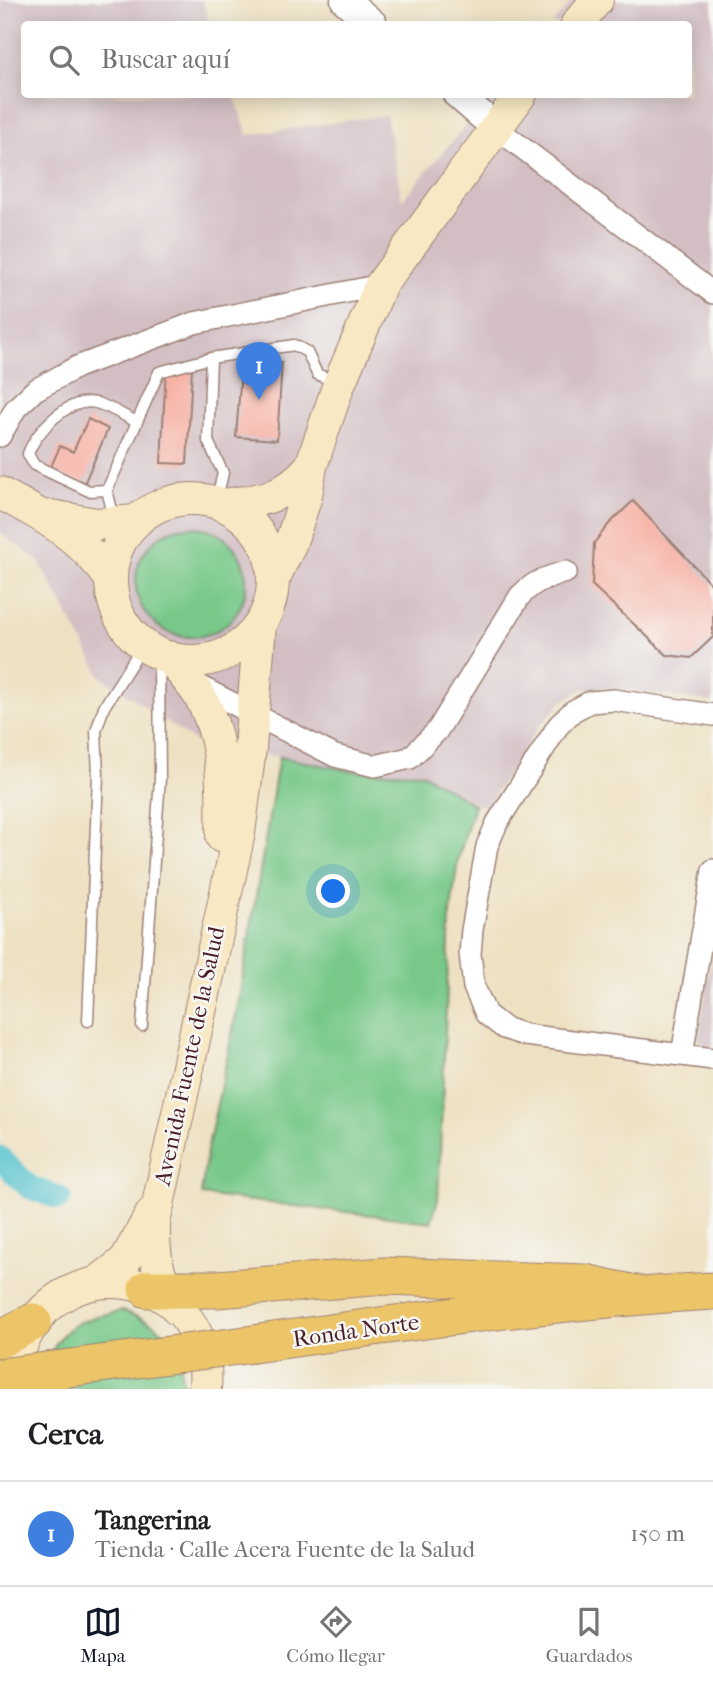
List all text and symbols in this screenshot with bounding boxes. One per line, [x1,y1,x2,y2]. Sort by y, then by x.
search box [21,21,692,98]
icon: search [45,41,83,79]
text: Buscar aquí [101,44,230,75]
pin: 1 [236,342,282,400]
your location [316,874,350,908]
street label: Avenida Fuente de la Salud [149,924,230,1189]
street label: Ronda Norte [291,1308,421,1353]
text: Cerca [28,1417,103,1452]
text: Tangerina [95,1505,210,1536]
text: 1 [47,1520,55,1547]
text: 150 m [630,1520,685,1547]
text: Tienda · Calle Acera Fuente de la Salud [95,1536,475,1563]
tab: Mapa [80,1603,126,1667]
tab: Cómo llegar [286,1603,385,1667]
tab: Guardados [546,1603,633,1667]

